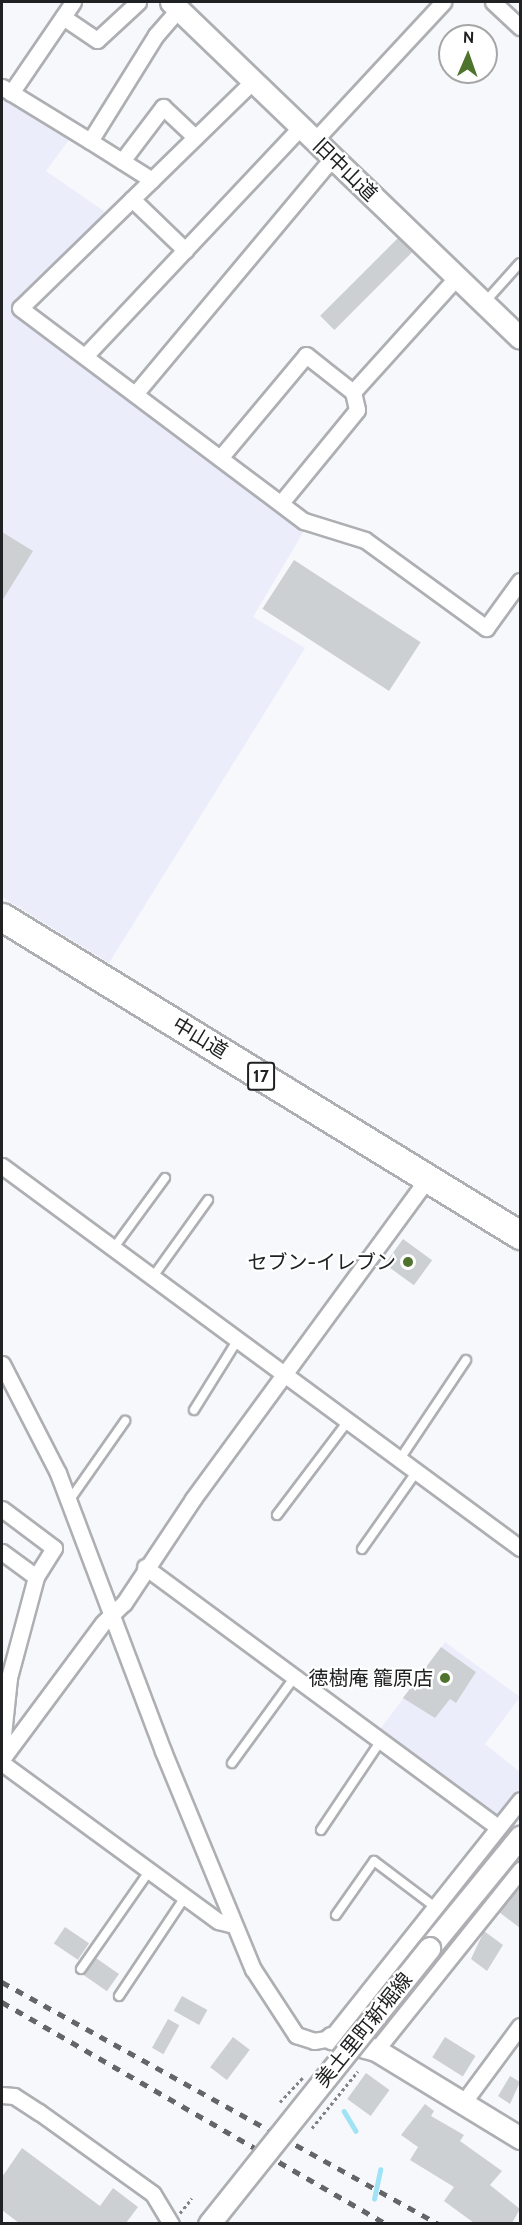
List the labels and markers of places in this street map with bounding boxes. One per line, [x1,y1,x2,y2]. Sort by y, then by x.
place label: セブン-イレブン [248,1250,396,1274]
marker: セブン-イレブン [401,1255,415,1269]
place label: 徳樹庵 籠原店 [309,1666,433,1690]
marker: 徳樹庵 籠原店 [438,1671,452,1685]

